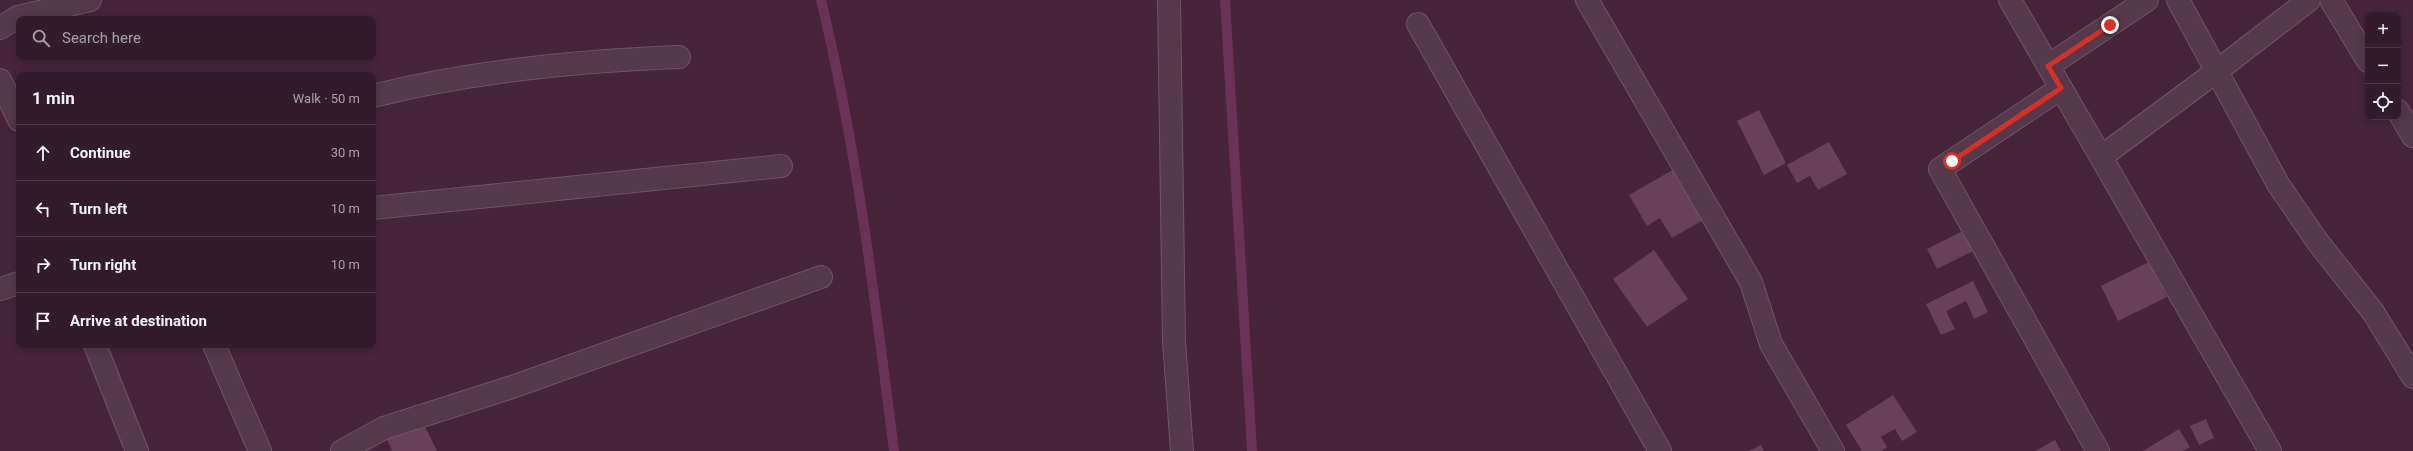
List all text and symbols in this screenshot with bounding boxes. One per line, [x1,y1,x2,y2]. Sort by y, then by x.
map controls [2365,12,2401,120]
button: + [2365,12,2401,48]
search box [16,16,376,60]
route end [2101,16,2119,34]
icon: search [30,27,52,49]
text: Search here [62,29,141,47]
button: − [2365,48,2401,84]
button: locate [2365,84,2401,120]
text: 1 min [32,88,75,108]
text: Walk · 50 m [293,91,360,106]
icon: ahead [32,142,54,164]
text: Continue [70,144,131,162]
text: 30 m [331,145,360,160]
route start [1943,152,1961,170]
icon: left [32,198,54,220]
text: Turn left [70,200,127,218]
text: 10 m [331,201,360,216]
icon: right [32,254,54,276]
text: Turn right [70,256,136,274]
text: 10 m [331,257,360,272]
icon: arrive [32,310,54,332]
text: Arrive at destination [70,312,207,330]

